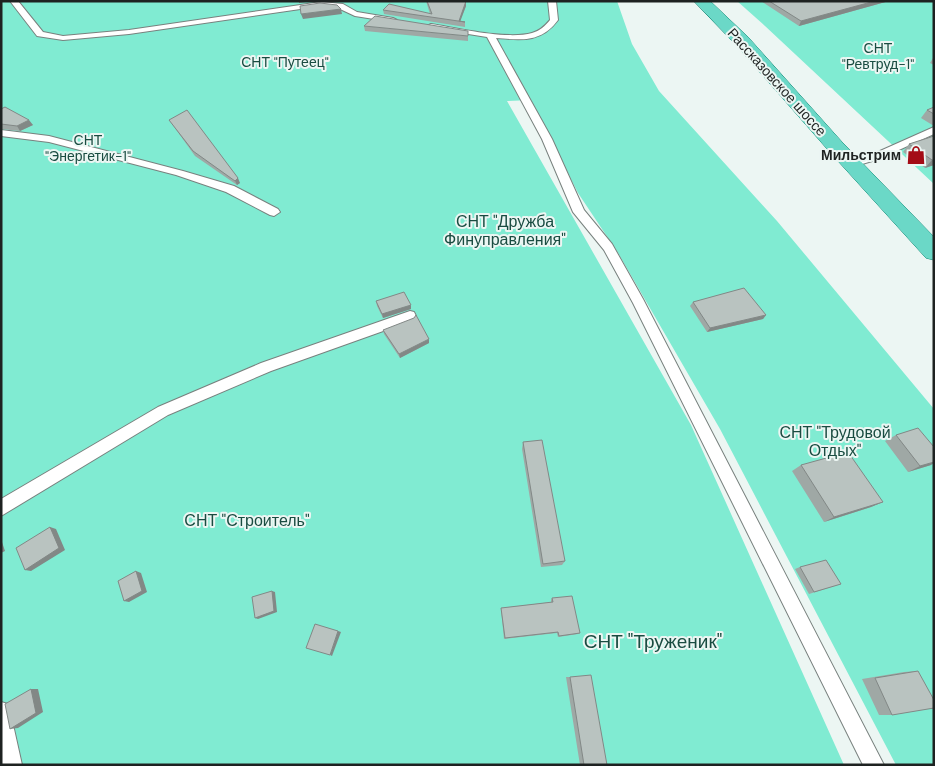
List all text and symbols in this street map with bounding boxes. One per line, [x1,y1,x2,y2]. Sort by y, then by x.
street label: Рассказовское шоссе [724,24,830,140]
park label: СНТ "Ревтруд-1" [842,39,914,73]
park label: СНТ "Путеец" [241,53,329,71]
park label: СНТ "Энергетик-1" [45,131,131,165]
shop icon: Мильстрим [905,144,927,166]
place label: Мильстрим [821,146,901,164]
park label: СНТ "Дружба Финуправления" [444,211,566,250]
park label: СНТ "Трудовой Отдых" [779,422,891,461]
park label: СНТ "Строитель" [184,510,310,531]
park label: СНТ "Труженик" [584,629,722,654]

